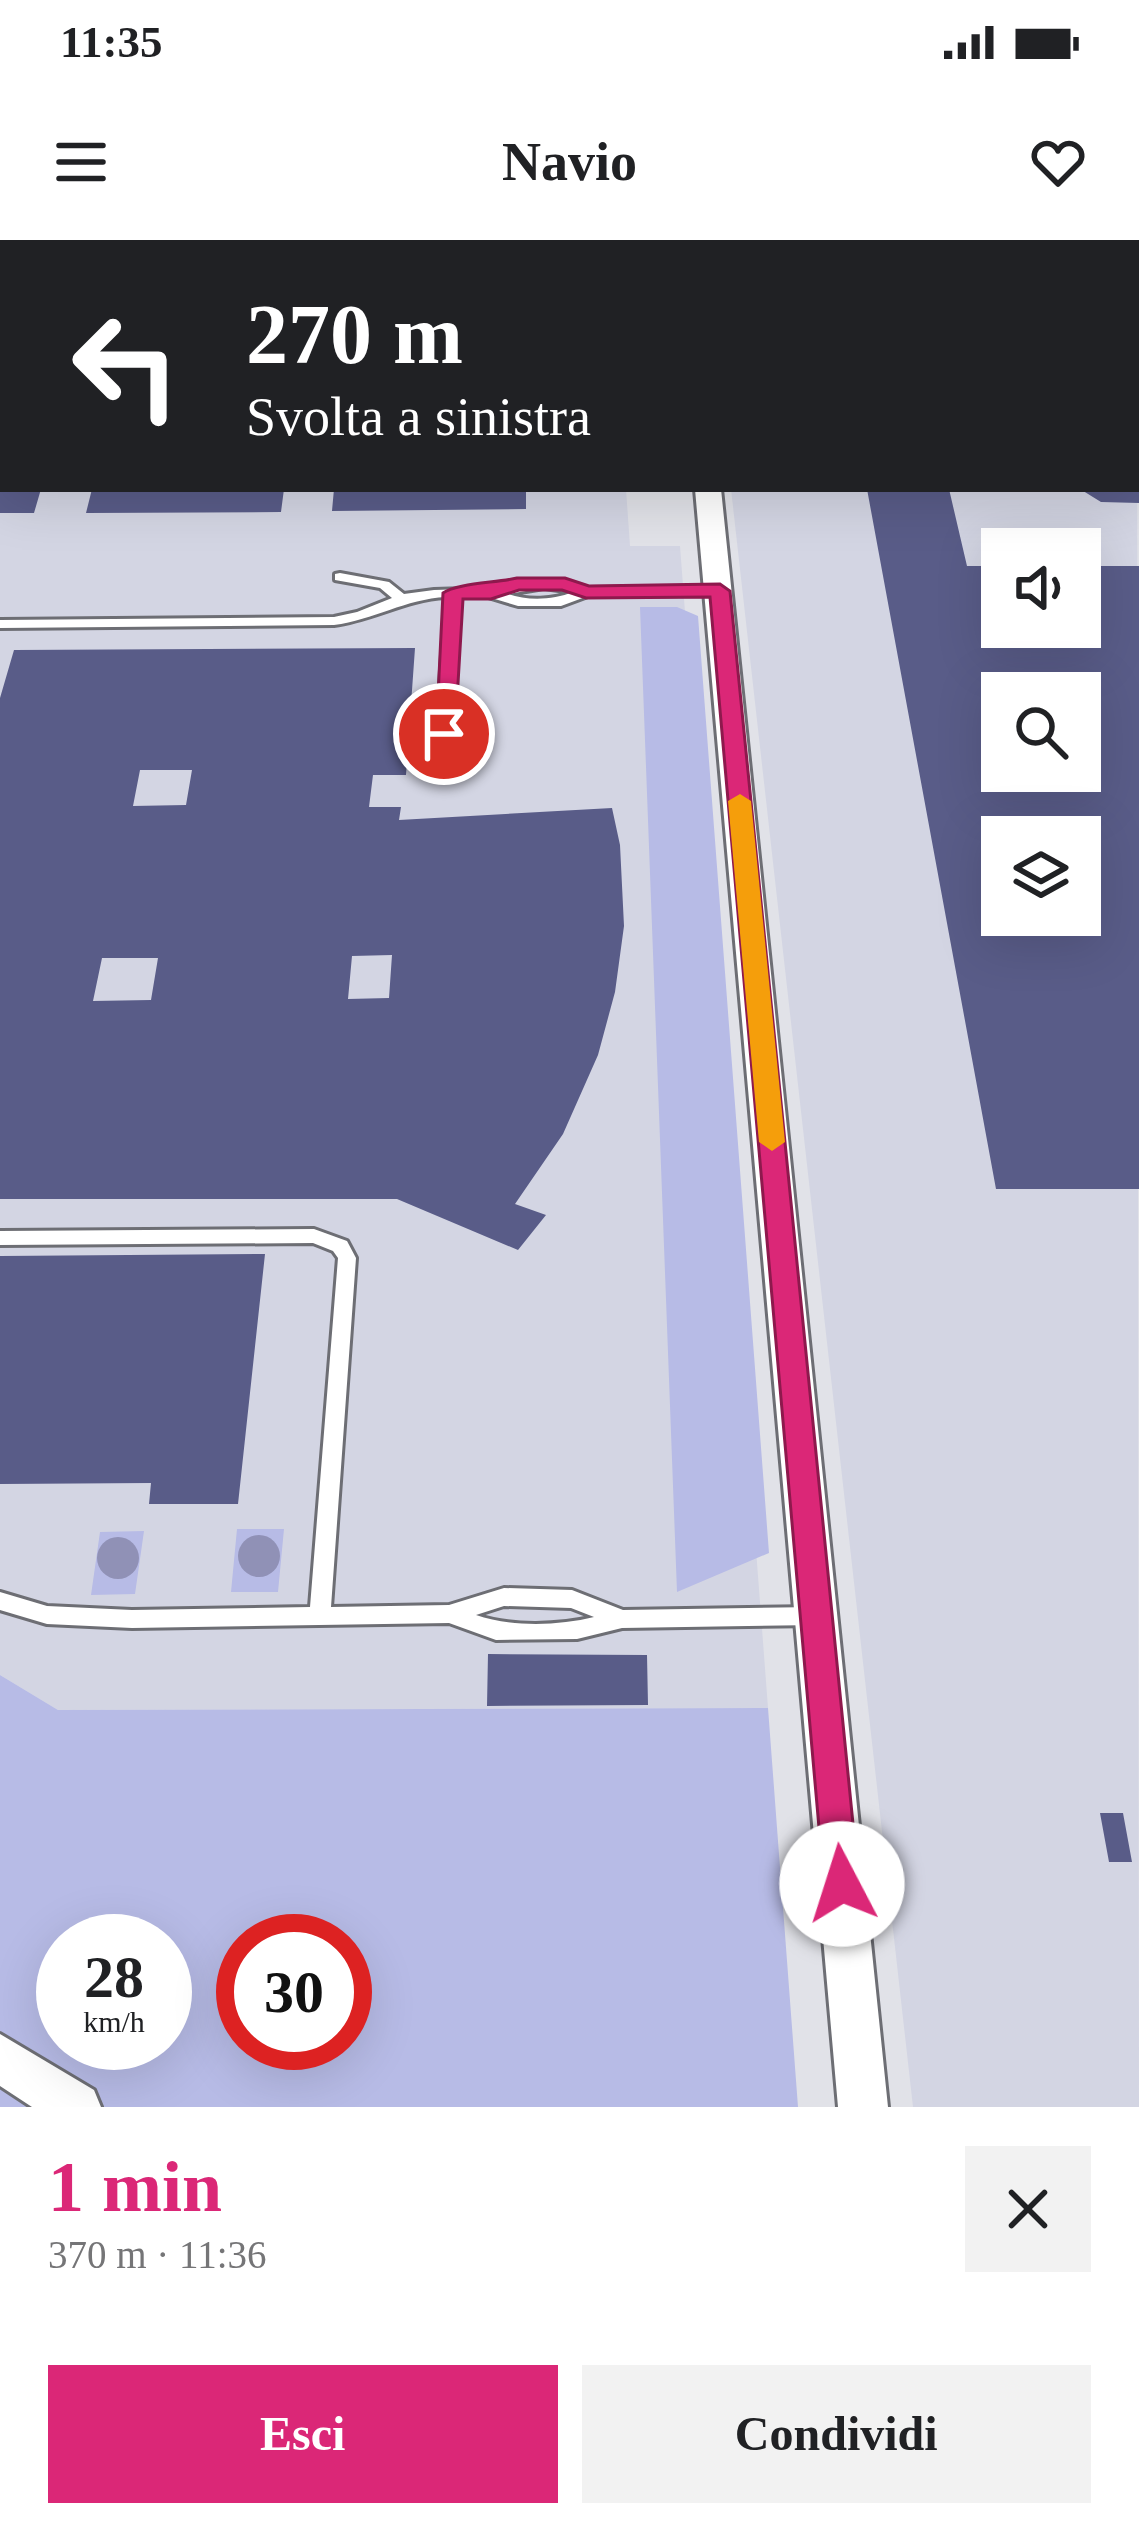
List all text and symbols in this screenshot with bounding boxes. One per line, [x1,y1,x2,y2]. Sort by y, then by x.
text: 11:35 [60,17,163,67]
icon: menu [48,129,114,195]
icon: heart [1025,129,1091,195]
text: Navio [502,132,637,192]
icon: left [48,288,204,444]
text: 270 m [246,288,463,381]
text: Svolta a sinistra [246,387,591,447]
map controls [981,528,1101,936]
button: sound [981,528,1101,648]
button: search [981,672,1101,792]
pin [393,683,495,785]
icon: arrive [411,701,477,767]
button: layers [981,816,1101,936]
position arrow [779,1821,905,1947]
speed limit sign: 30 [216,1914,372,2070]
text: 28 [84,1944,144,2010]
text: km/h [83,2005,145,2038]
button: close [965,2146,1091,2272]
text: 1 min [48,2147,222,2227]
text: 370 m · 11:36 [48,2233,266,2276]
button: Esci [48,2365,558,2503]
button: Condividi [582,2365,1091,2503]

